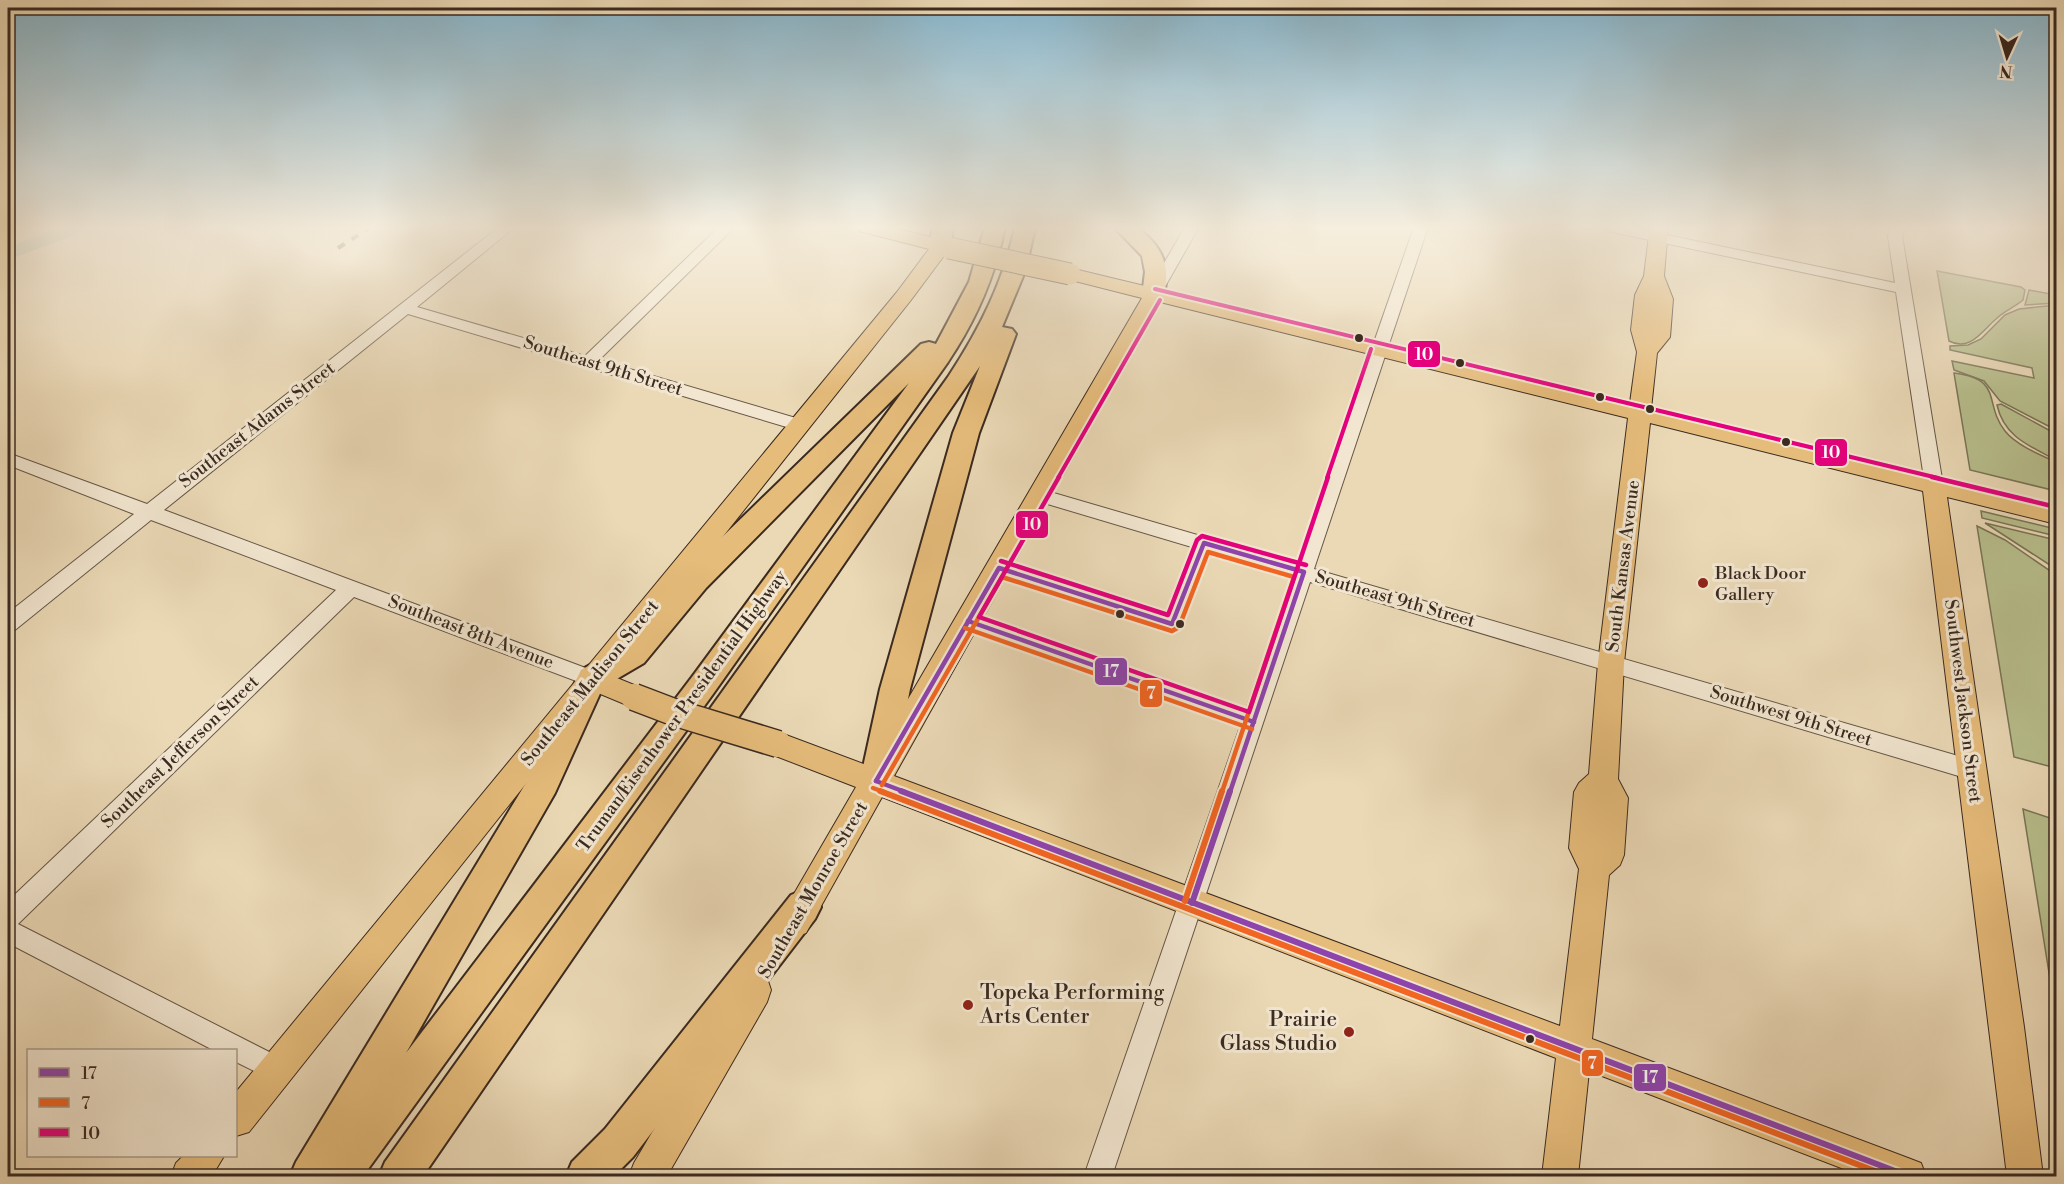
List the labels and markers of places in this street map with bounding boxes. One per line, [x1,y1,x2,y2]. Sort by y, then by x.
unlabelled marker [1353,332,1365,344]
unlabelled marker [1454,357,1466,369]
unlabelled marker [1594,391,1606,403]
unlabelled marker [1644,403,1656,415]
unlabelled marker [1780,436,1792,448]
place label: Black Door Gallery [1714,562,1807,606]
marker: Black Door Gallery [1696,576,1710,590]
unlabelled marker [1114,608,1126,620]
unlabelled marker [1174,618,1186,630]
place label: Topeka Performing Arts Center [979,980,1165,1030]
marker: Topeka Performing Arts Center [961,998,975,1012]
place label: Prairie Glass Studio [1220,1007,1337,1057]
marker: Prairie Glass Studio [1342,1025,1356,1039]
unlabelled marker [1524,1033,1536,1045]

